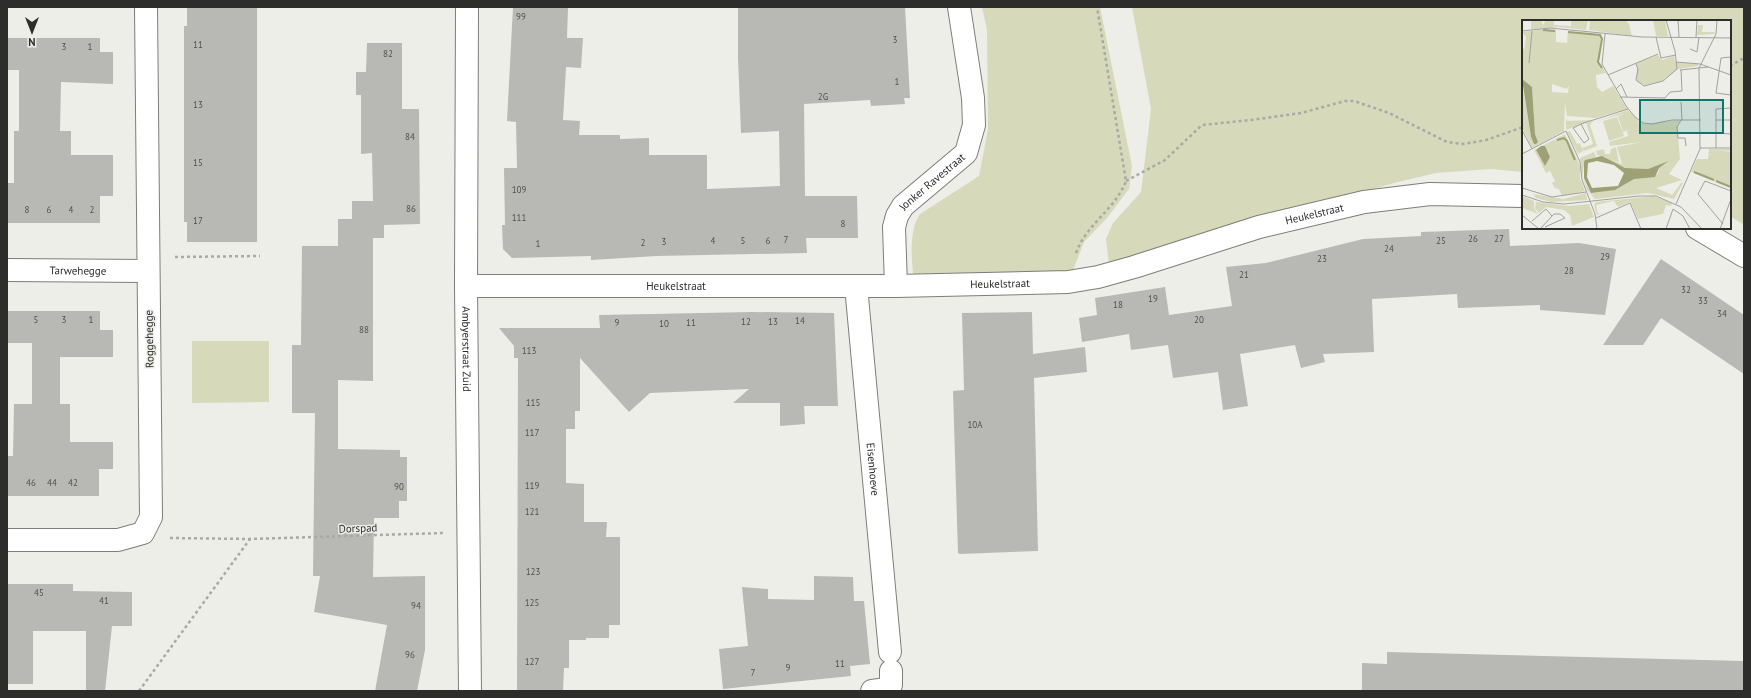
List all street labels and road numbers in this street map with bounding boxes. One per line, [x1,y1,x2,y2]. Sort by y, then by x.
street label: Jonker Ravestraat [895,150,968,213]
street label: Heukelstraat [1284,200,1345,228]
street label: Tarwehegge [50,263,107,278]
street label: Heukelstraat [970,276,1030,291]
street label: Heukelstraat [646,279,706,293]
street label: Ambyerstraat Zuid [459,306,474,392]
street label: Roggehegge [141,309,157,368]
street label: Eisenhoeve [864,442,882,497]
street label: Dorspad [338,520,378,536]

